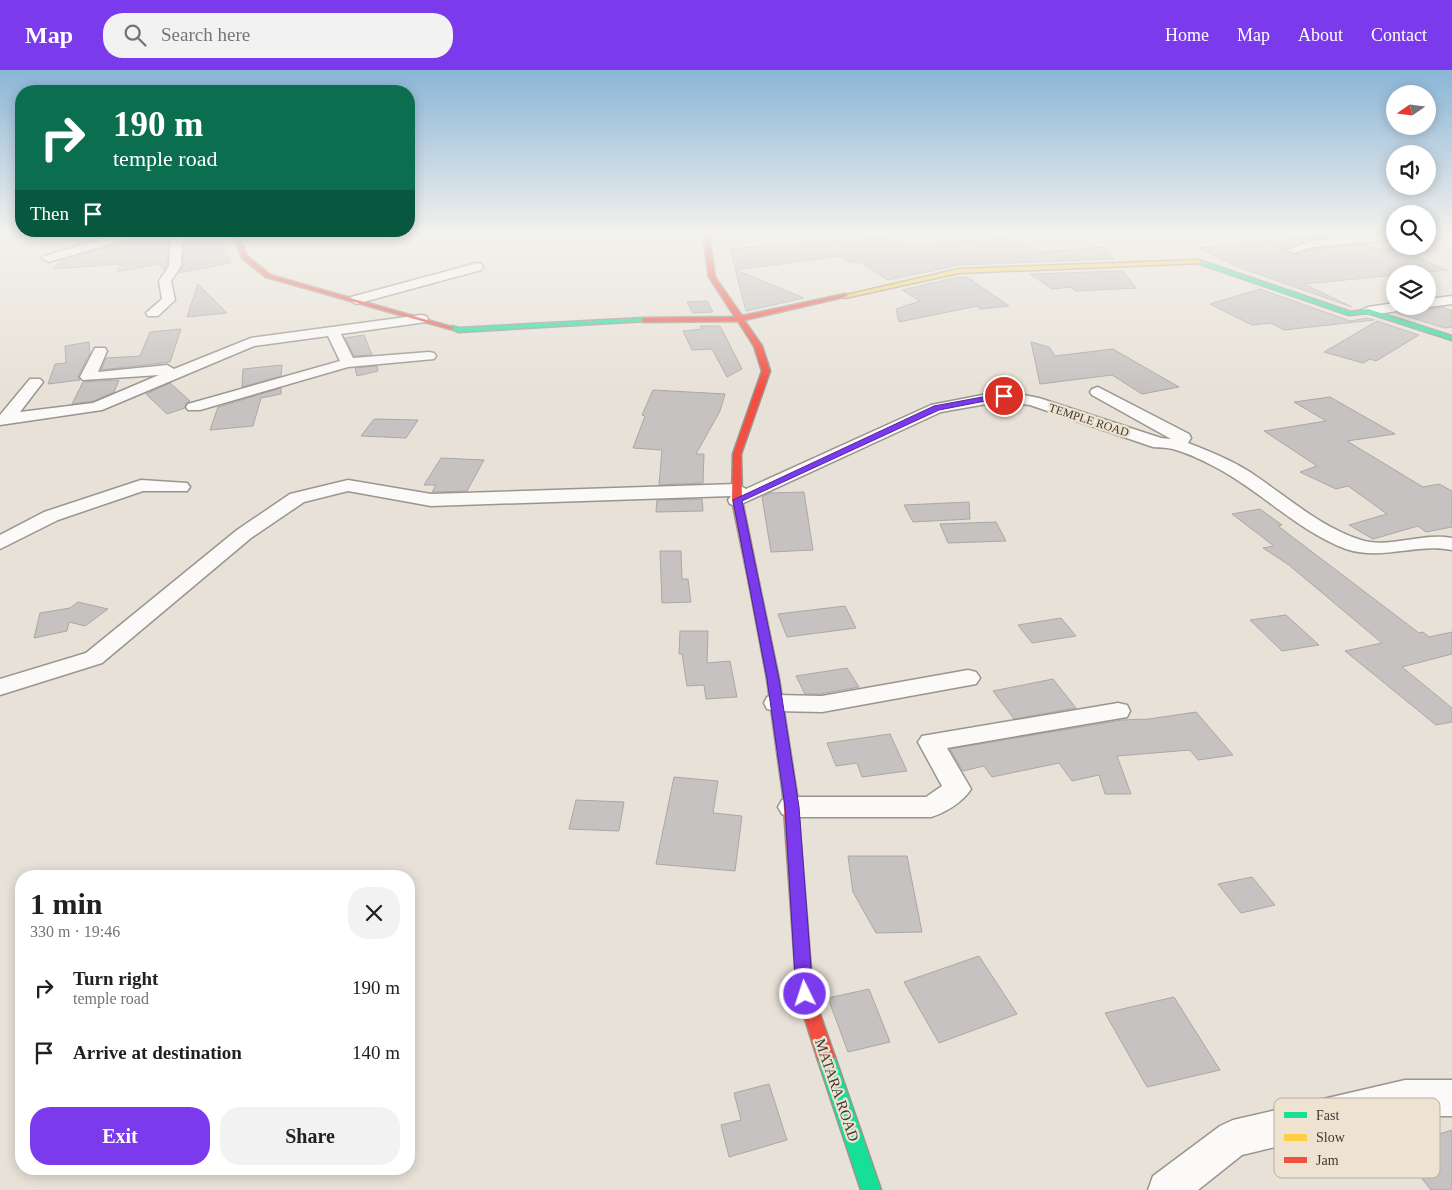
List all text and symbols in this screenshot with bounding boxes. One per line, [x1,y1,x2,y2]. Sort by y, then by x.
search box [103,13,453,58]
icon: search [121,21,149,49]
text: Map [25,22,73,48]
text: Search here [161,24,250,45]
text: Home [1165,25,1209,45]
text: Map [1237,25,1270,45]
text: About [1298,25,1343,45]
text: Contact [1371,25,1427,45]
north arrow [1386,85,1436,135]
map controls [1386,85,1436,315]
icon: right [30,105,95,170]
text: 190 m [113,105,203,144]
button: sound [1386,145,1436,195]
text: temple road [113,146,217,171]
icon: arrive [79,200,107,228]
text: Then [30,203,69,224]
button: search [1386,205,1436,255]
button: layers [1386,265,1436,315]
pin [983,375,1025,417]
icon: arrive [990,382,1018,410]
street label: TEMPLE ROAD [1047,400,1131,440]
text: 1 min [30,887,103,920]
button: close [348,887,400,939]
text: 330 m · 19:46 [30,923,120,940]
position arrow [778,967,830,1019]
text: Turn right [73,968,158,989]
icon: right [30,974,58,1002]
text: 190 m [352,977,400,998]
text: temple road [73,990,149,1007]
street label: MATARA ROAD [812,1037,862,1144]
icon: arrive [30,1039,58,1067]
text: Arrive at destination [73,1042,242,1063]
text: 140 m [352,1042,400,1063]
legend [1274,1098,1440,1178]
button: Exit [30,1107,210,1165]
button: Share [220,1107,400,1165]
text: Fast [1316,1108,1339,1123]
text: Slow [1316,1130,1346,1145]
text: Jam [1316,1153,1339,1168]

